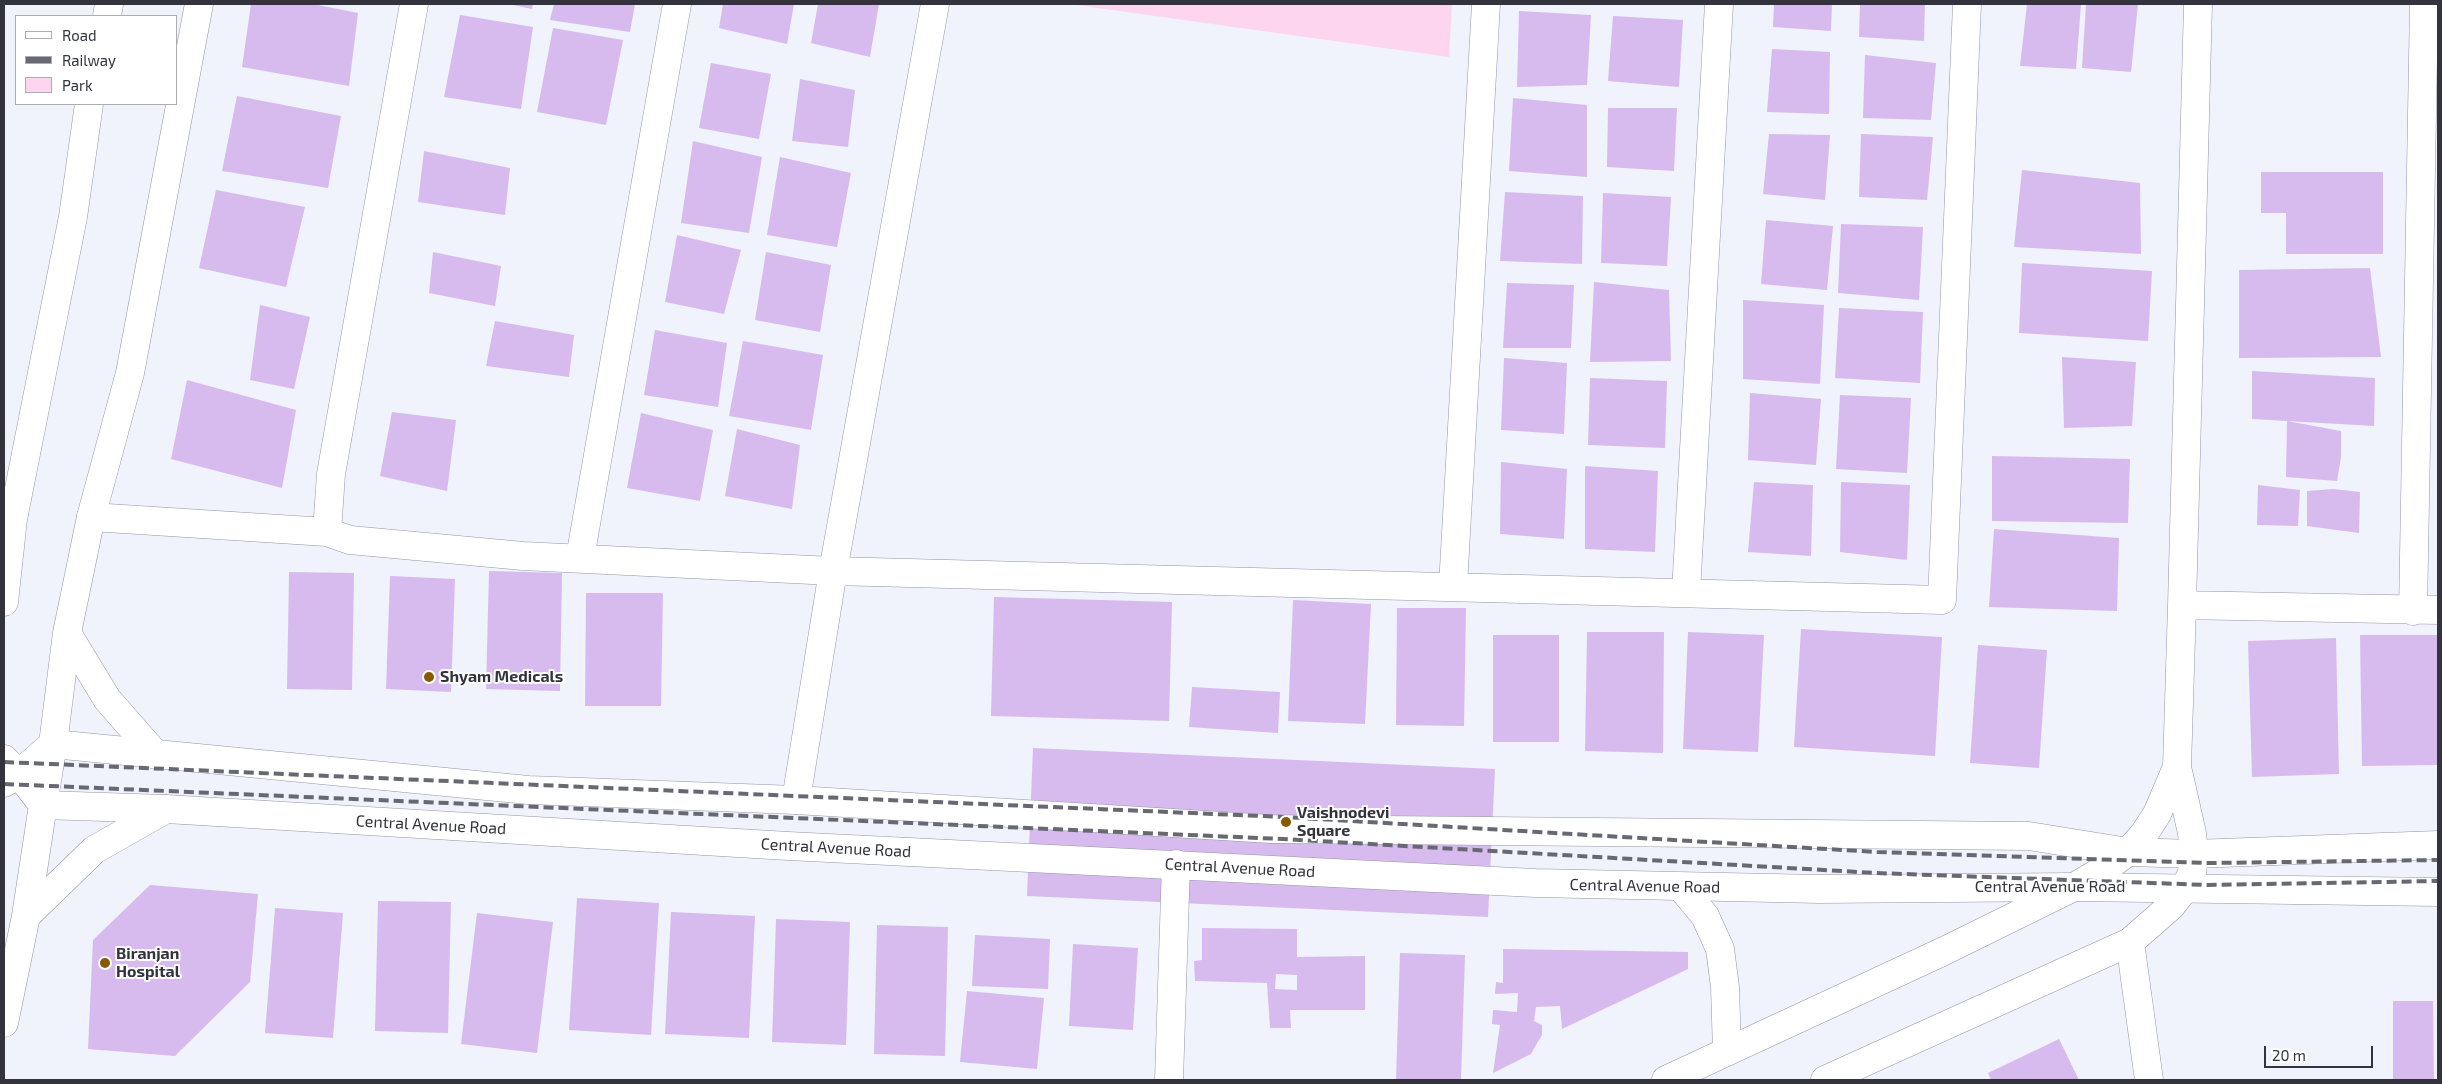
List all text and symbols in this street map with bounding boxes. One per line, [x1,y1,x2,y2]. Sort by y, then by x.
legend [15,15,178,105]
text: Road [62,26,97,44]
text: Railway [62,51,116,69]
text: Park [62,76,93,94]
place label: Shyam Medicals [440,667,563,687]
marker: Shyam Medicals [422,670,436,684]
place label: Vaishnodevi Square [1297,803,1389,841]
street label: Central Avenue Road [355,811,507,839]
marker: Vaishnodevi Square [1279,815,1293,829]
street label: Central Avenue Road [760,834,912,862]
street label: Central Avenue Road [1164,854,1316,882]
street label: Central Avenue Road [1570,875,1720,897]
street label: Central Avenue Road [1975,877,2125,897]
place label: Biranjan Hospital [116,944,180,982]
marker: Biranjan Hospital [98,956,112,970]
scale bar [2267,1036,2376,1068]
text: 20 m [2272,1046,2306,1064]

